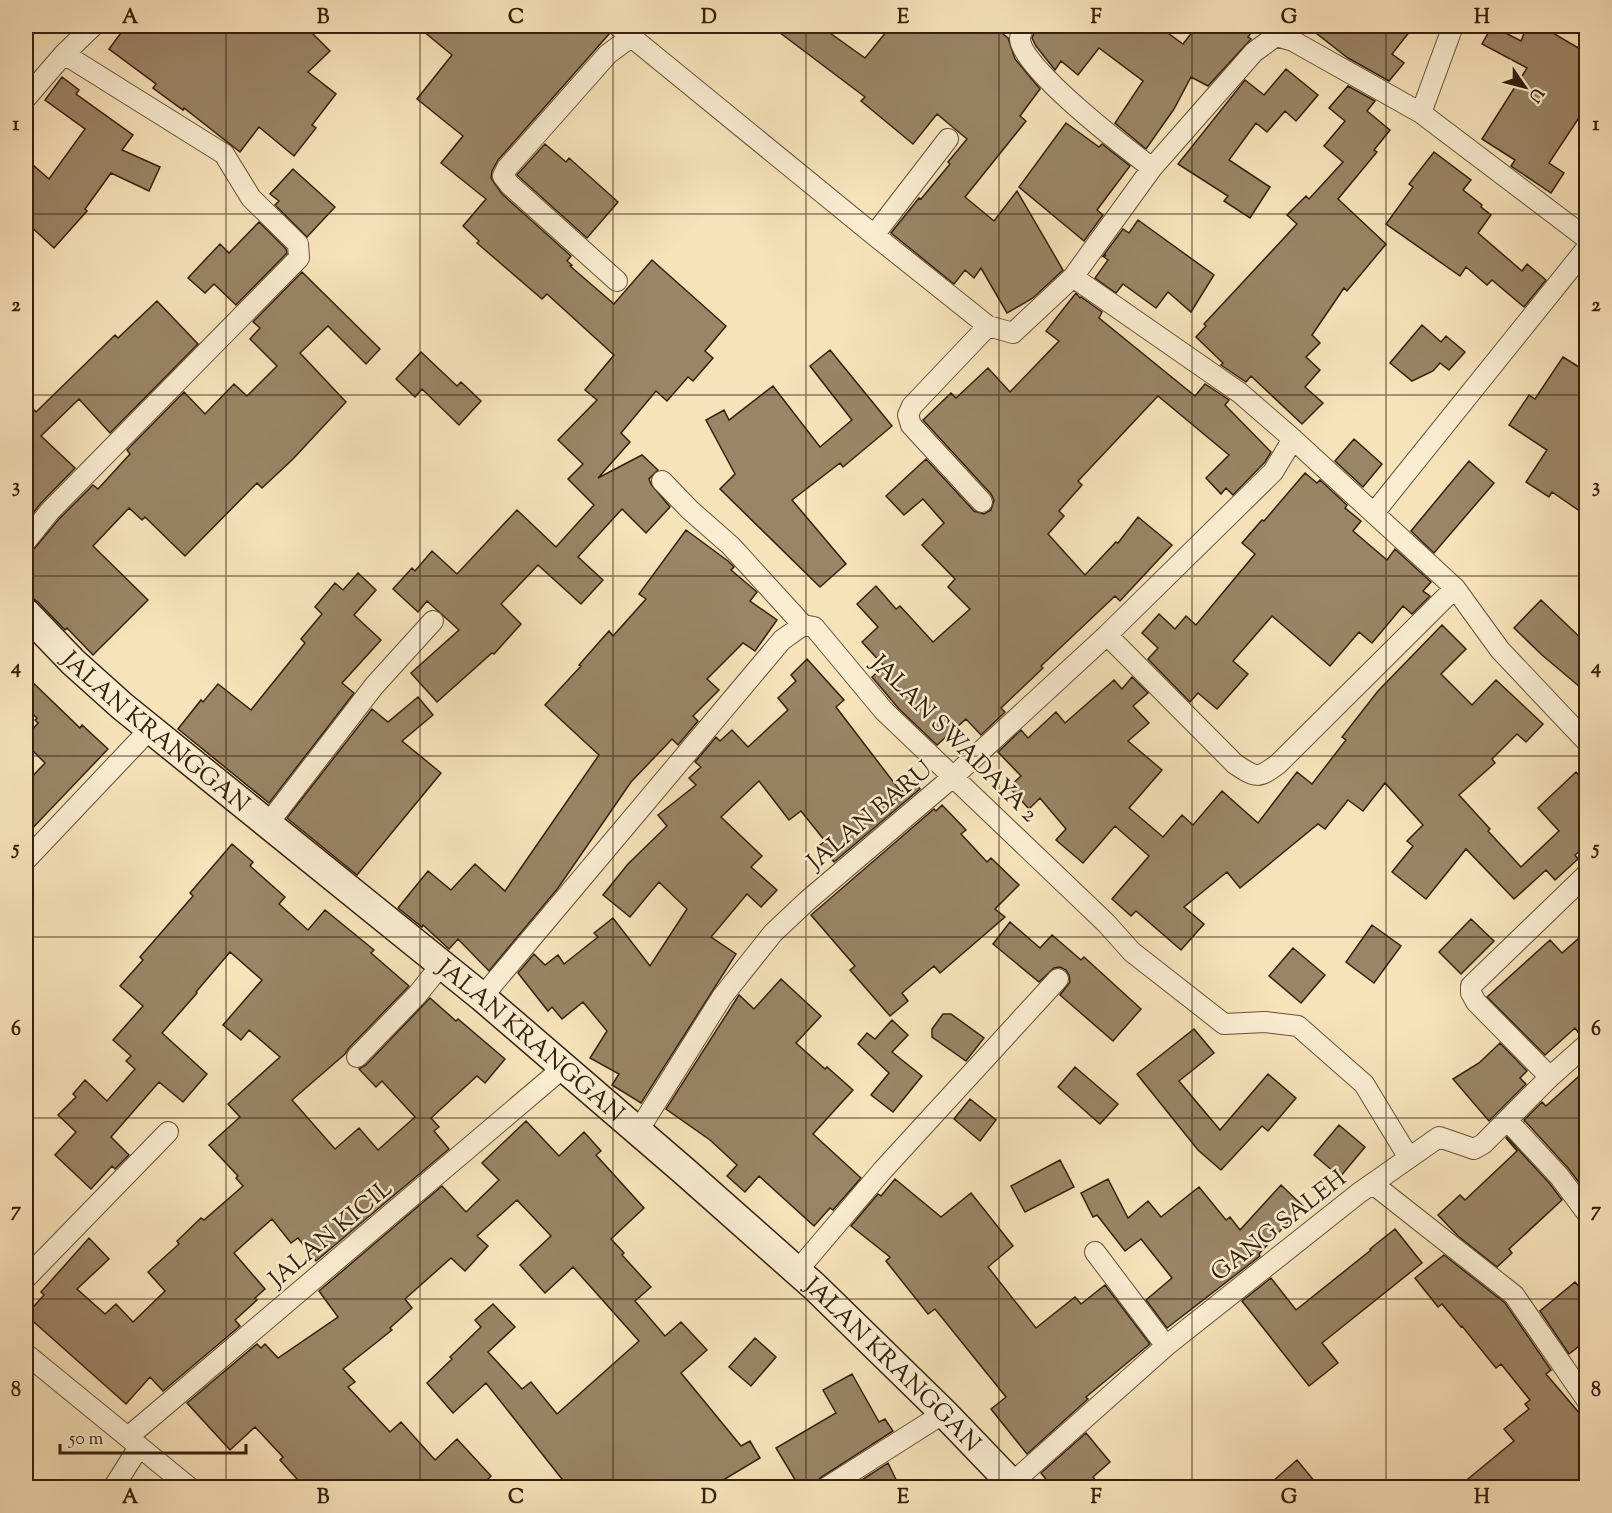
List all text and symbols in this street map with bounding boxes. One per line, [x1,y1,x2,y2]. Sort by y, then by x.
text: A [122,4,139,33]
text: B [317,4,330,33]
text: C [508,4,524,33]
text: D [701,4,717,33]
text: E [897,4,910,33]
text: F [1090,4,1102,33]
text: G [1281,4,1298,33]
text: H [1474,4,1490,33]
north arrow [1495,57,1555,117]
text: U [1522,82,1548,107]
text: 1 [13,111,20,140]
text: 1 [1593,111,1600,140]
text: 2 [11,292,21,321]
text: 2 [1591,292,1601,321]
text: 3 [12,473,20,502]
text: 3 [1592,473,1600,502]
street label: JALAN KRANGGAN [51,643,256,821]
street label: JALAN SWADAYA 2 [861,647,1045,831]
text: 4 [10,654,21,683]
text: 4 [1590,654,1601,683]
street label: JALAN BARU [799,754,941,880]
text: 5 [11,835,20,864]
text: 5 [1591,835,1600,864]
street label: JALAN KRANGGAN [428,951,631,1131]
text: 6 [11,1016,21,1045]
text: 6 [1591,1016,1601,1045]
street label: GANG SALEH [1204,1163,1354,1290]
street label: JALAN KICIL [261,1173,400,1298]
text: 7 [11,1197,22,1226]
text: 7 [1591,1197,1602,1226]
street label: JALAN KRANGGAN [795,1269,988,1460]
text: 8 [11,1377,21,1406]
text: 8 [1591,1377,1601,1406]
scale bar [60,1417,246,1455]
text: 50 m [68,1427,104,1453]
text: A [122,1484,139,1513]
text: B [317,1484,330,1513]
text: C [508,1484,524,1513]
text: D [701,1484,717,1513]
text: E [897,1484,910,1513]
text: F [1090,1484,1102,1513]
text: G [1281,1484,1298,1513]
text: H [1474,1484,1490,1513]

